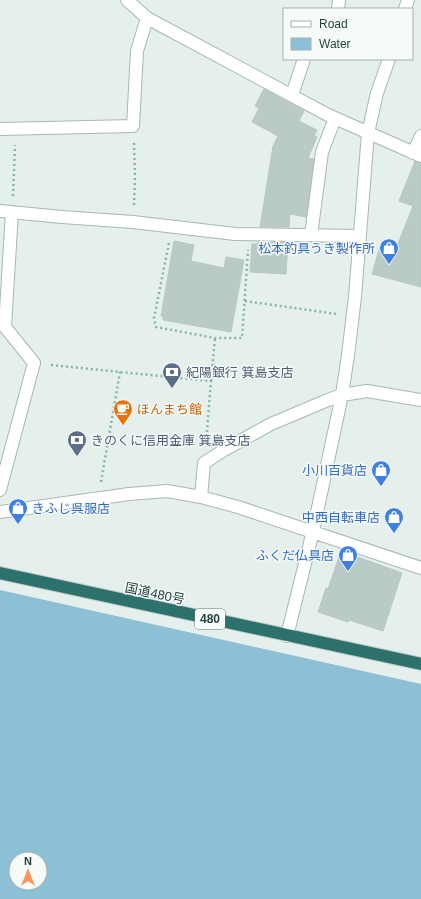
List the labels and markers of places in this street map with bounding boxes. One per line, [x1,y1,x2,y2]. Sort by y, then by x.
shop icon: 松本釣具うき製作所 [378,237,400,265]
place label: 松本釣具うき製作所 [258,241,375,256]
bank icon: 紀陽銀行 箕島支店 [161,361,183,389]
place label: 紀陽銀行 箕島支店 [186,365,294,380]
cafe icon: ほんまち館 [112,398,134,426]
place label: ほんまち館 [137,402,202,417]
bank icon: きのくに信用金庫 箕島支店 [66,429,88,457]
place label: きのくに信用金庫 箕島支店 [91,433,251,448]
shop icon: 小川百貨店 [370,459,392,487]
place label: 小川百貨店 [302,463,367,478]
shop icon: きふじ呉服店 [7,497,29,525]
place label: きふじ呉服店 [32,501,110,516]
shop icon: 中西自転車店 [383,506,405,534]
place label: 中西自転車店 [302,510,380,525]
shop icon: ふくだ仏具店 [337,544,359,572]
place label: ふくだ仏具店 [256,548,334,563]

